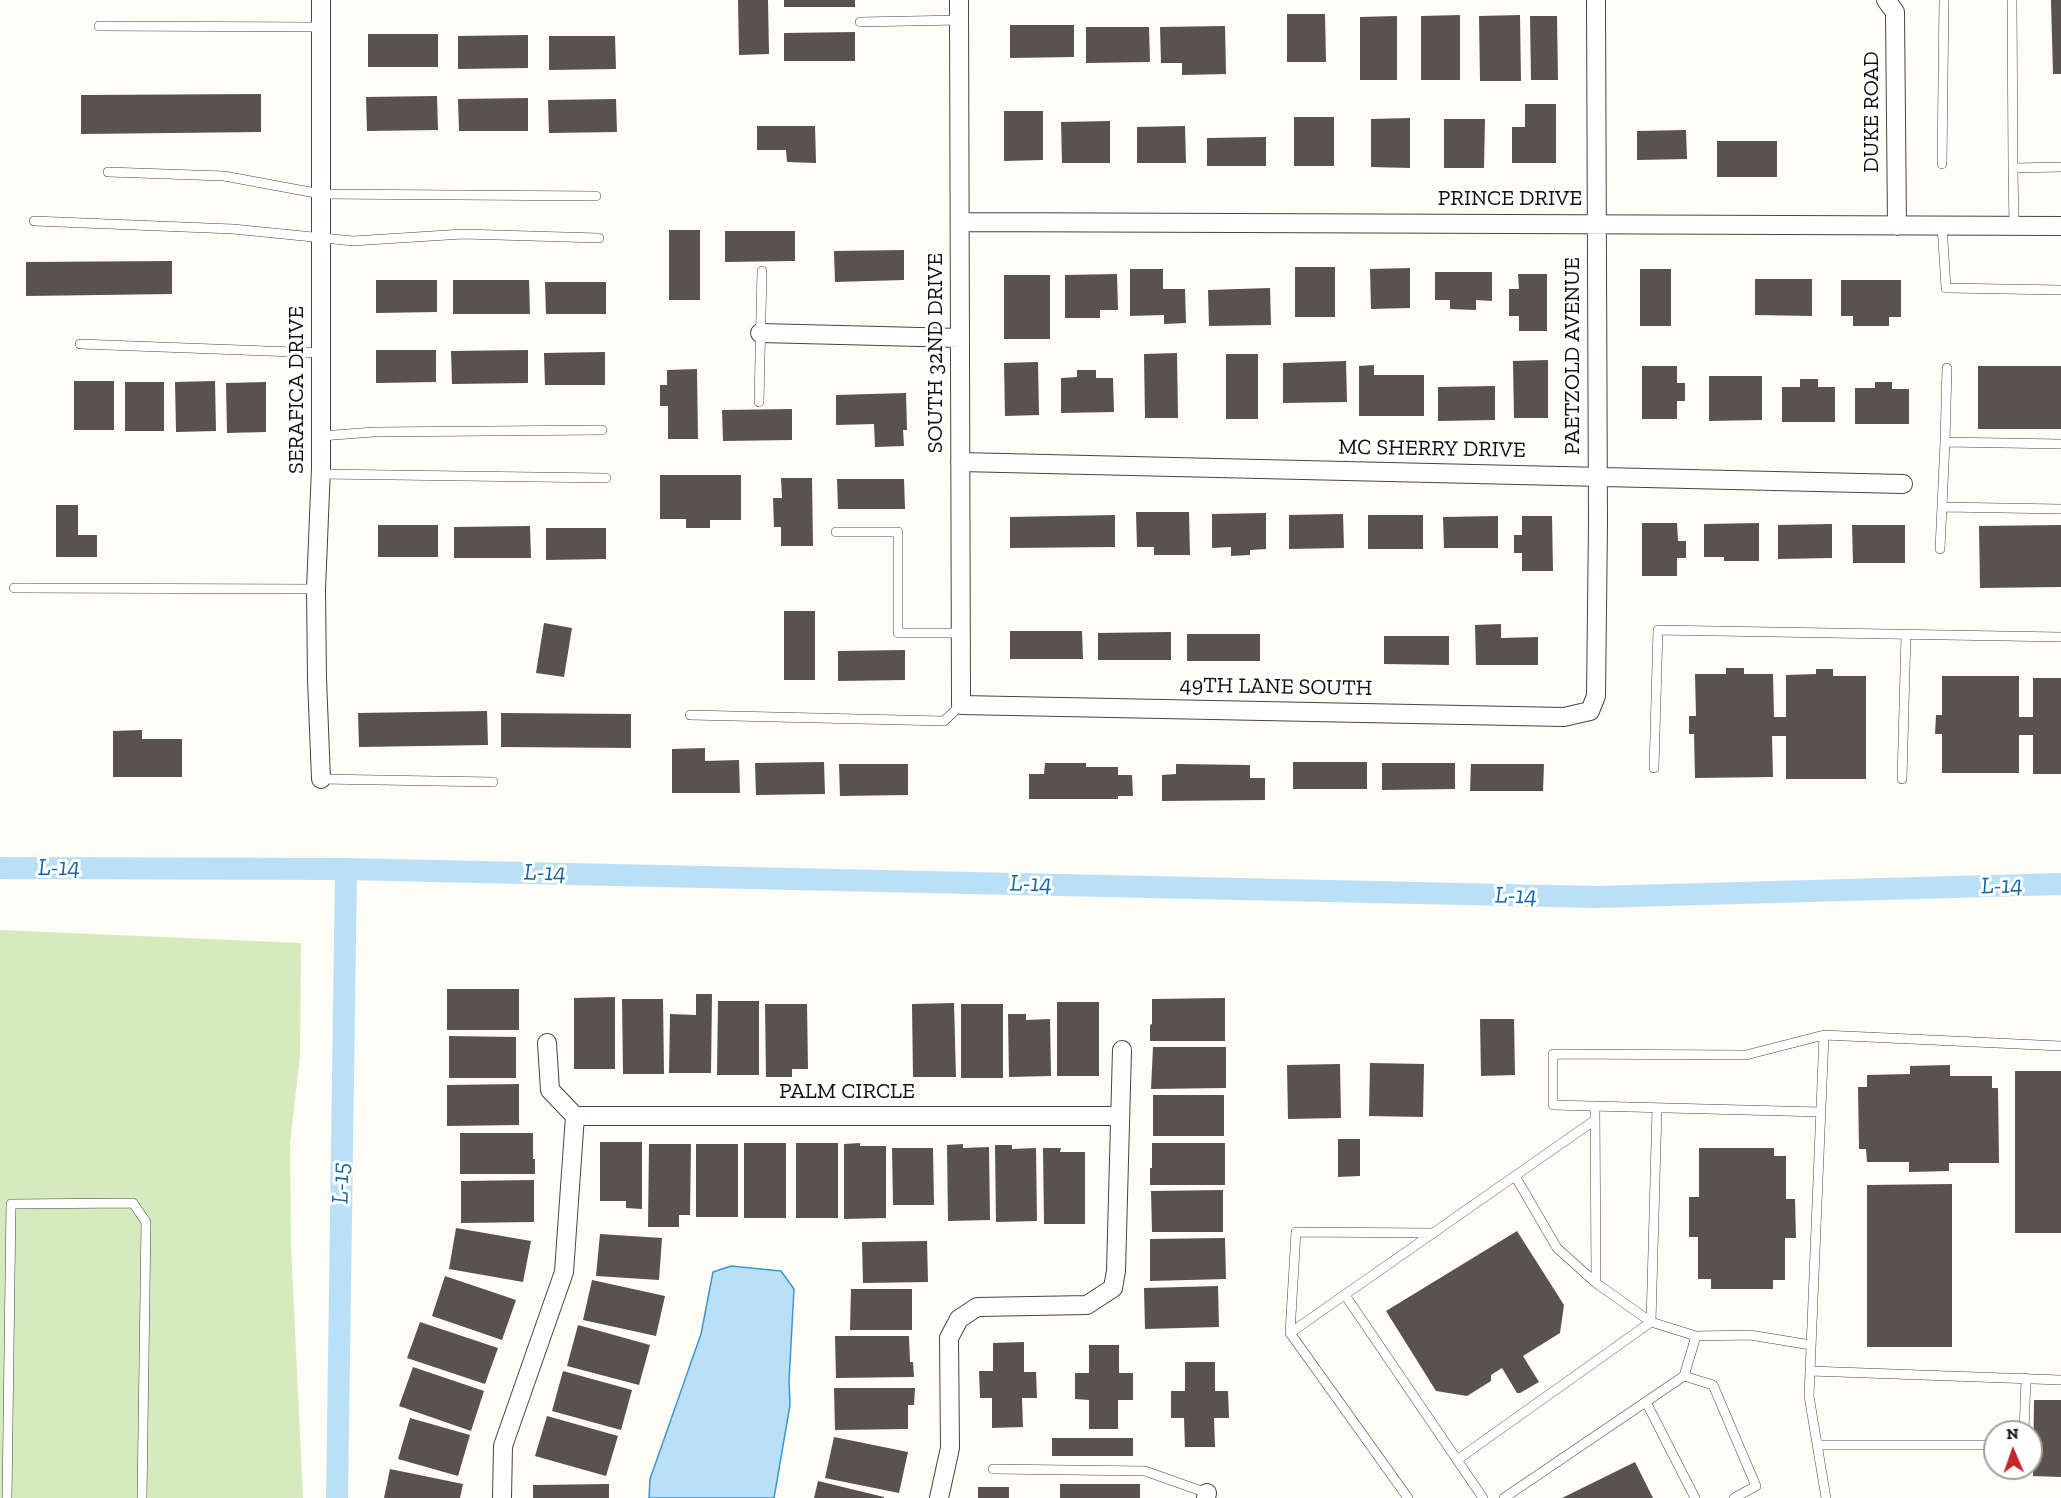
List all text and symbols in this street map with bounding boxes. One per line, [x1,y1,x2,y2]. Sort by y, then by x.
street label: DUKE ROAD [1859,51,1885,173]
street label: PRINCE DRIVE [1438,186,1582,212]
street label: SOUTH 32ND DRIVE [923,253,949,453]
street label: PAETZOLD AVENUE [1560,257,1586,455]
street label: SERAFICA DRIVE [284,306,310,474]
street label: MC SHERRY DRIVE [1338,434,1526,464]
street label: 49TH LANE SOUTH [1180,672,1372,702]
water label: L-14 [38,854,80,882]
water label: L-14 [524,858,566,888]
water label: L-14 [1010,869,1052,899]
water label: L-14 [1980,871,2024,901]
water label: L-14 [1495,881,1537,911]
street label: PALM CIRCLE [779,1079,915,1105]
water label: L-15 [326,1162,356,1204]
north arrow [1983,1420,2043,1480]
text: N [2006,1424,2019,1443]

